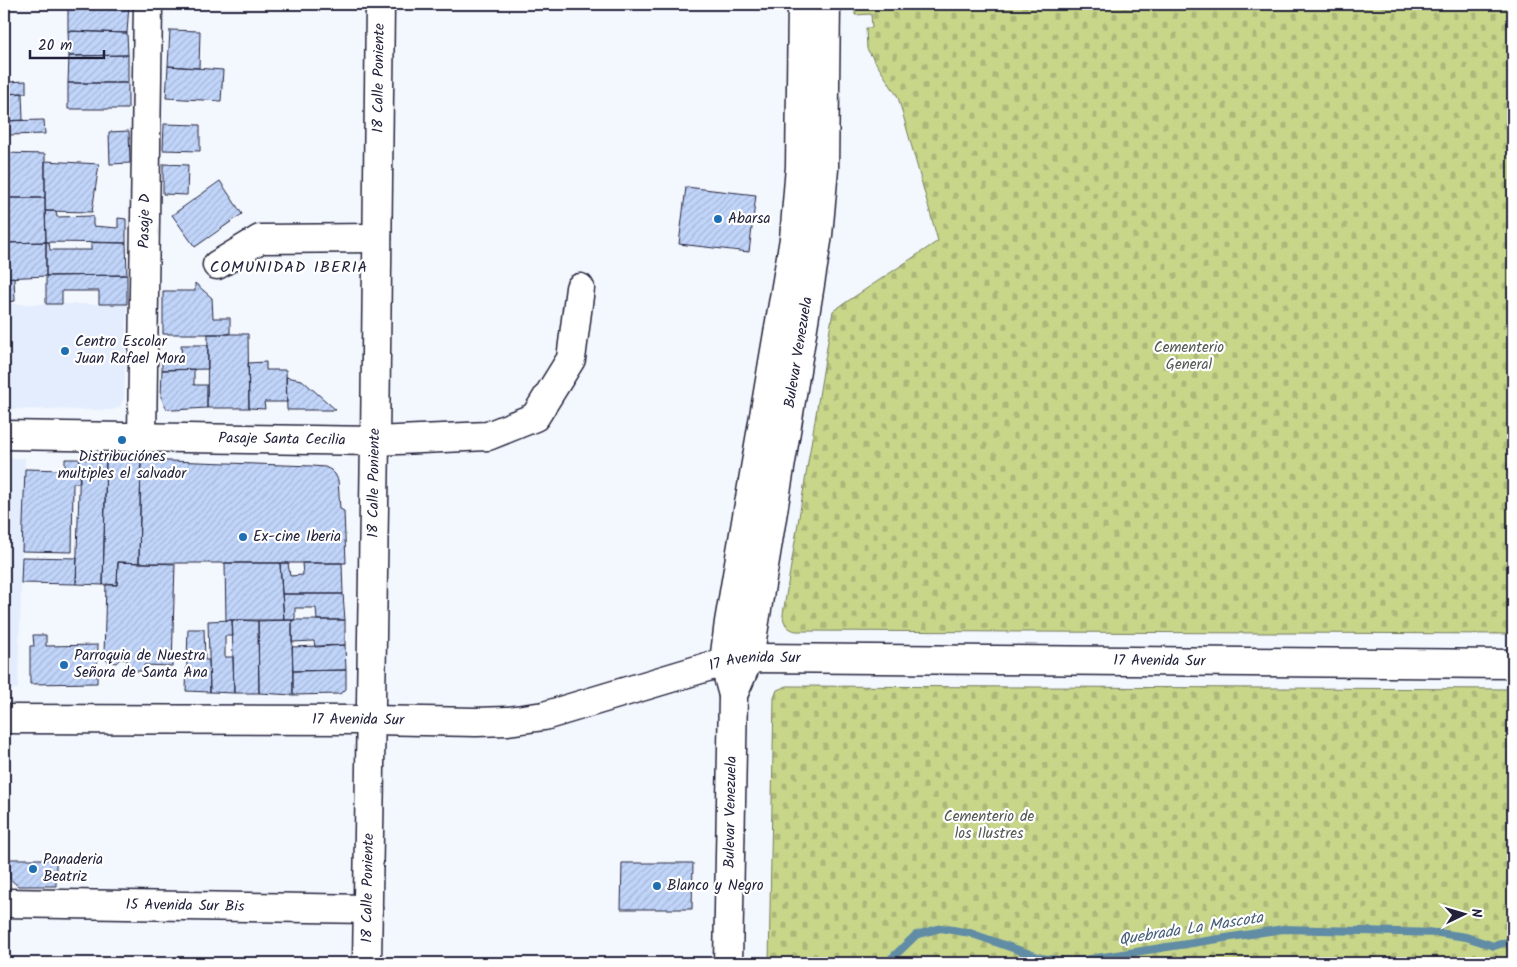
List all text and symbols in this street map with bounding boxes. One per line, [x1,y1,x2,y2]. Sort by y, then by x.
street label: 18 Calle Poniente [367,23,392,133]
scale bar [30,28,104,60]
text: 20 m [38,34,72,58]
street label: Pasaje D [133,193,157,249]
place label: Abarsa [728,207,770,231]
marker: Abarsa [712,213,724,225]
district label: COMUNIDAD IBERIA [210,255,368,280]
street label: Bulevar Venezuela [778,295,820,410]
place label: Centro Escolar Juan Rafael Mora [75,330,186,371]
park label: Cementerio General [1154,336,1224,377]
marker: Centro Escolar Juan Rafael Mora [59,345,71,357]
street label: Pasaje Santa Cecilia [218,426,346,453]
street label: 18 Calle Poniente [362,428,387,538]
marker: Distribuciónes multiples el salvador [116,434,128,446]
place label: Distribuciónes multiples el salvador [58,445,187,486]
place label: Ex-cine Iberia [253,525,341,549]
marker: Ex-cine Iberia [237,531,249,543]
place label: Parroquia de Nuestra Señora de Santa Ana [74,644,208,685]
street label: 17 Avenida Sur [706,646,802,678]
street label: 17 Avenida Sur [1113,649,1207,674]
marker: Parroquia de Nuestra Señora de Santa Ana [58,659,70,671]
street label: 17 Avenida Sur [312,708,405,733]
street label: Bulevar Venezuela [718,756,744,868]
park label: Cementerio de los Ilustres [944,805,1035,846]
street label: 18 Calle Poniente [355,833,381,943]
place label: Panaderia Beatriz [43,848,103,889]
marker: Panaderia Beatriz [27,863,39,875]
place label: Blanco y Negro [667,874,764,898]
marker: Blanco y Negro [651,880,663,892]
north arrow [1440,890,1490,940]
street label: 15 Avenida Sur Bis [125,893,245,919]
water label: Quebrada La Mascota [1117,905,1266,953]
text: N [1465,908,1487,918]

